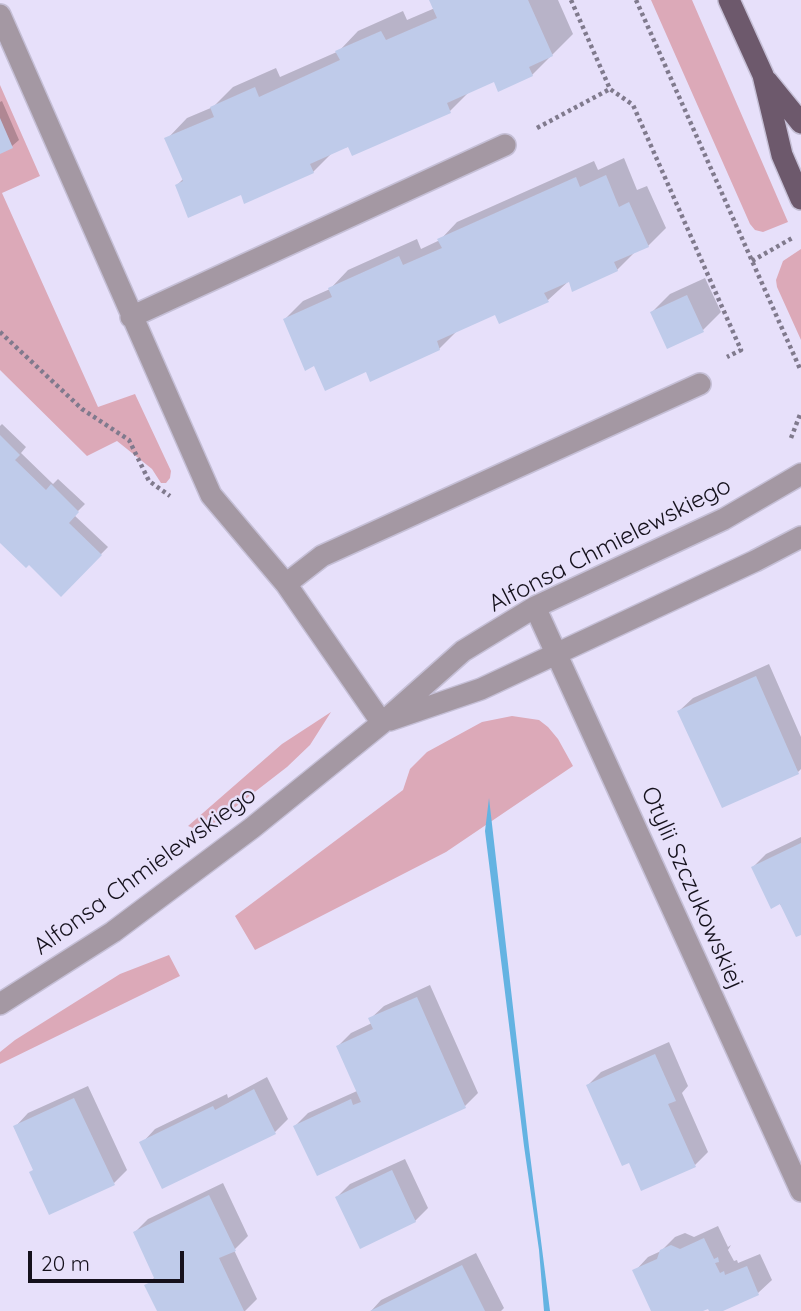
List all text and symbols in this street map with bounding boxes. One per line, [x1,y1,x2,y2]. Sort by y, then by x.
street label: Alfonsa Chmielewskiego [484,471,736,619]
street label: Alfonsa Chmielewskiego [28,781,262,961]
street label: Otylii Szczukowskiej [634,782,750,994]
scale bar [32,1238,187,1282]
text: 20 m [41,1250,90,1276]

